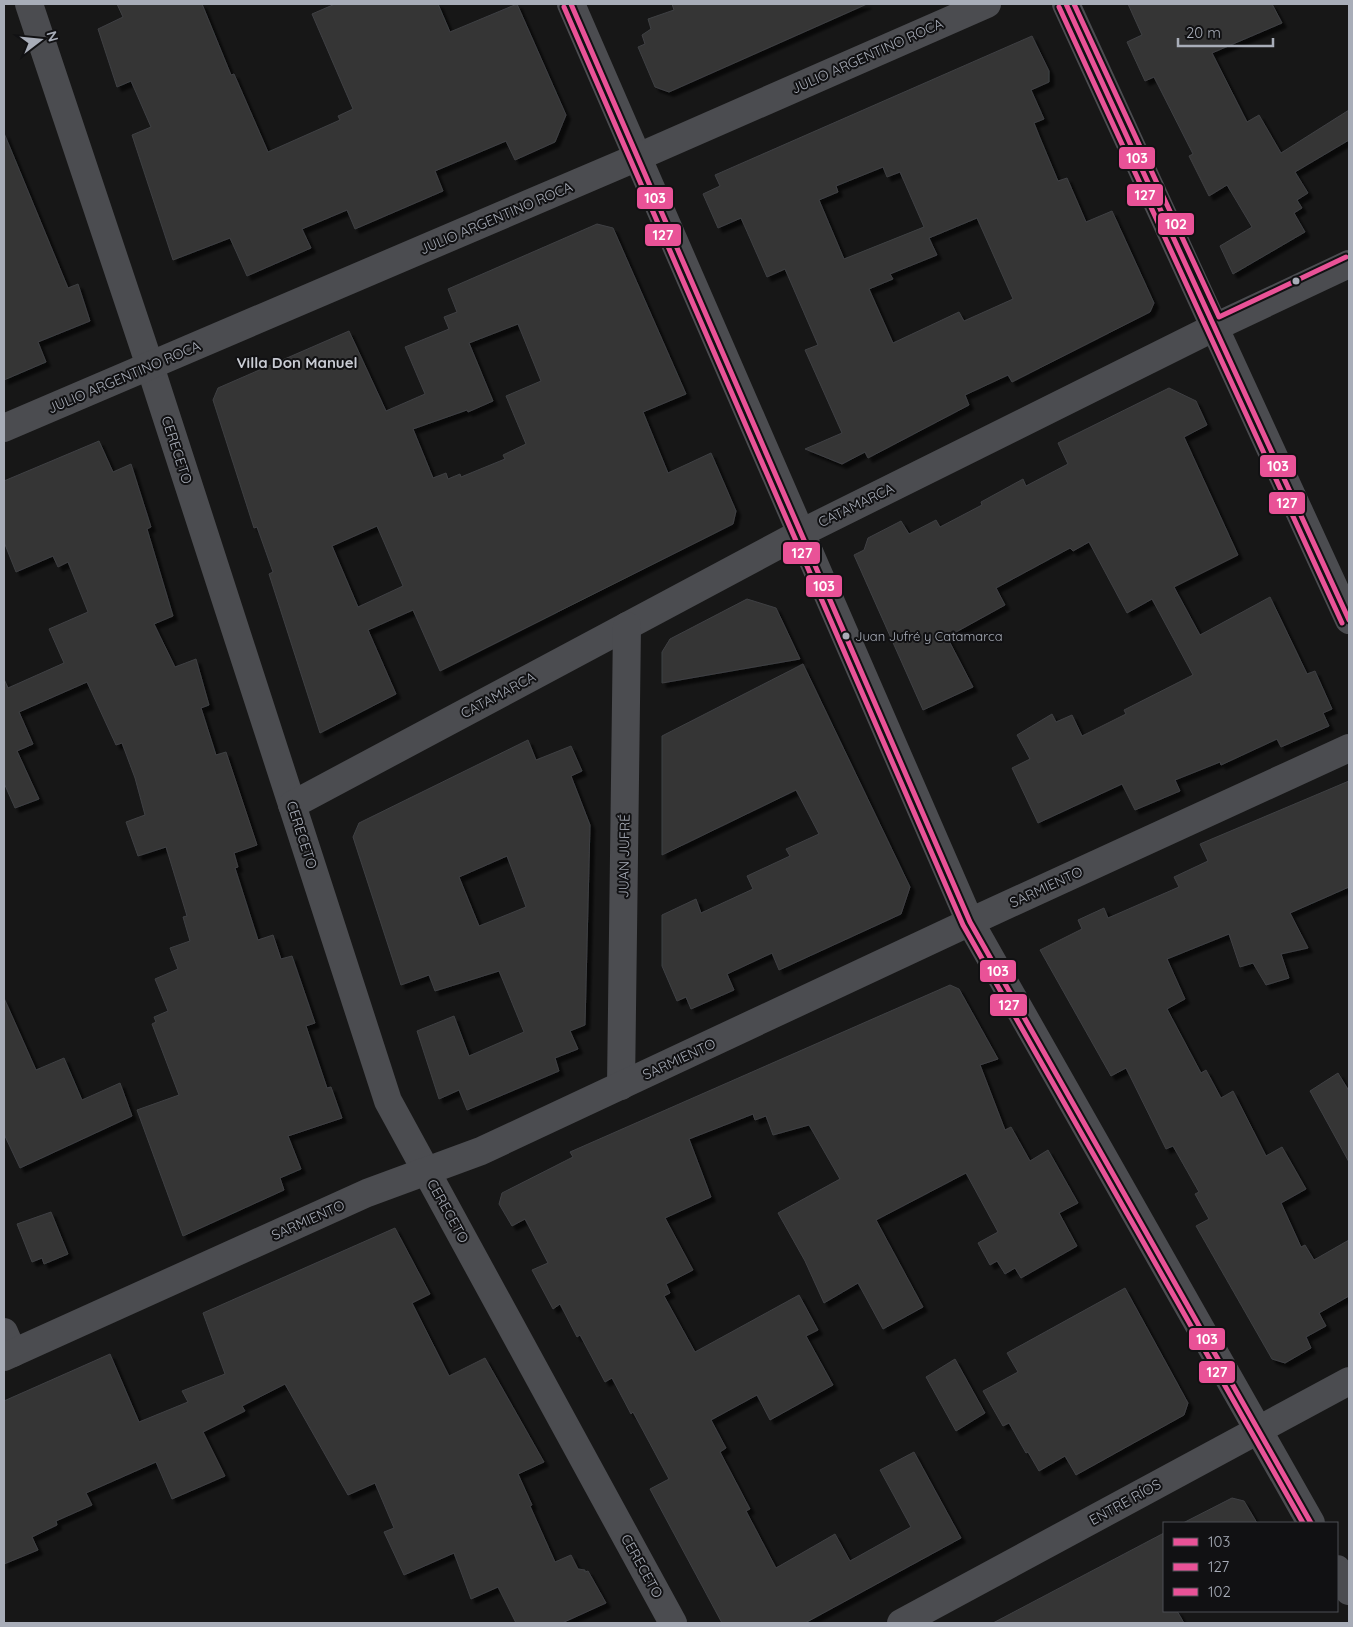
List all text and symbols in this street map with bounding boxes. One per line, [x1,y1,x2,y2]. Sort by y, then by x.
street label: JULIO ARGENTINO ROCA [788,14,946,98]
north arrow [15,15,65,65]
scale bar [1178,15,1273,47]
text: 20 m [1186,23,1221,42]
text: N [42,29,63,44]
line badge: 103 [1118,146,1156,170]
text: 103 [1126,149,1148,167]
street label: JULIO ARGENTINO ROCA [417,178,575,258]
line badge: 127 [1126,183,1164,207]
line badge: 103 [636,186,674,210]
text: 127 [1134,186,1156,204]
text: 103 [644,189,666,207]
line badge: 102 [1157,212,1195,236]
text: 102 [1165,215,1187,233]
line badge: 127 [644,223,682,247]
text: 127 [652,226,674,244]
unlabelled marker [1291,276,1301,286]
street label: JULIO ARGENTINO ROCA [45,337,203,417]
district label: Villa Don Manuel [236,353,358,372]
street label: CERECETO [158,414,197,487]
line badge: 103 [1259,454,1297,478]
text: 103 [1267,457,1289,475]
street label: CATAMARCA [815,479,897,531]
line badge: 127 [1268,491,1306,515]
text: 127 [1276,494,1298,512]
line badge: 127 [782,541,821,565]
text: 127 [791,544,813,562]
line badge: 103 [805,574,843,598]
text: 103 [813,577,835,595]
place label: Juan Jufré y Catamarca [855,628,1003,644]
marker: Juan Jufré y Catamarca [841,631,851,641]
street label: CATAMARCA [457,668,539,722]
street label: CERECETO [283,799,322,872]
street label: JUAN JUFRÉ [614,814,634,898]
street label: SARMIENTO [1007,862,1086,912]
line badge: 103 [979,959,1017,983]
text: 103 [987,962,1009,980]
line badge: 127 [989,993,1028,1017]
text: 127 [998,996,1020,1014]
street label: SARMIENTO [640,1034,719,1084]
street label: CERECETO [423,1176,473,1246]
street label: SARMIENTO [269,1196,348,1244]
line badge: 103 [1188,1327,1226,1351]
text: 103 [1196,1330,1218,1348]
line badge: 127 [1198,1360,1236,1384]
text: 127 [1206,1363,1228,1381]
street label: ENTRE RÍOS [1086,1475,1164,1529]
legend [1163,1522,1338,1612]
street label: CERECETO [617,1531,667,1601]
text: 103 [1208,1532,1230,1551]
text: 127 [1208,1557,1230,1576]
text: 102 [1208,1582,1231,1601]

